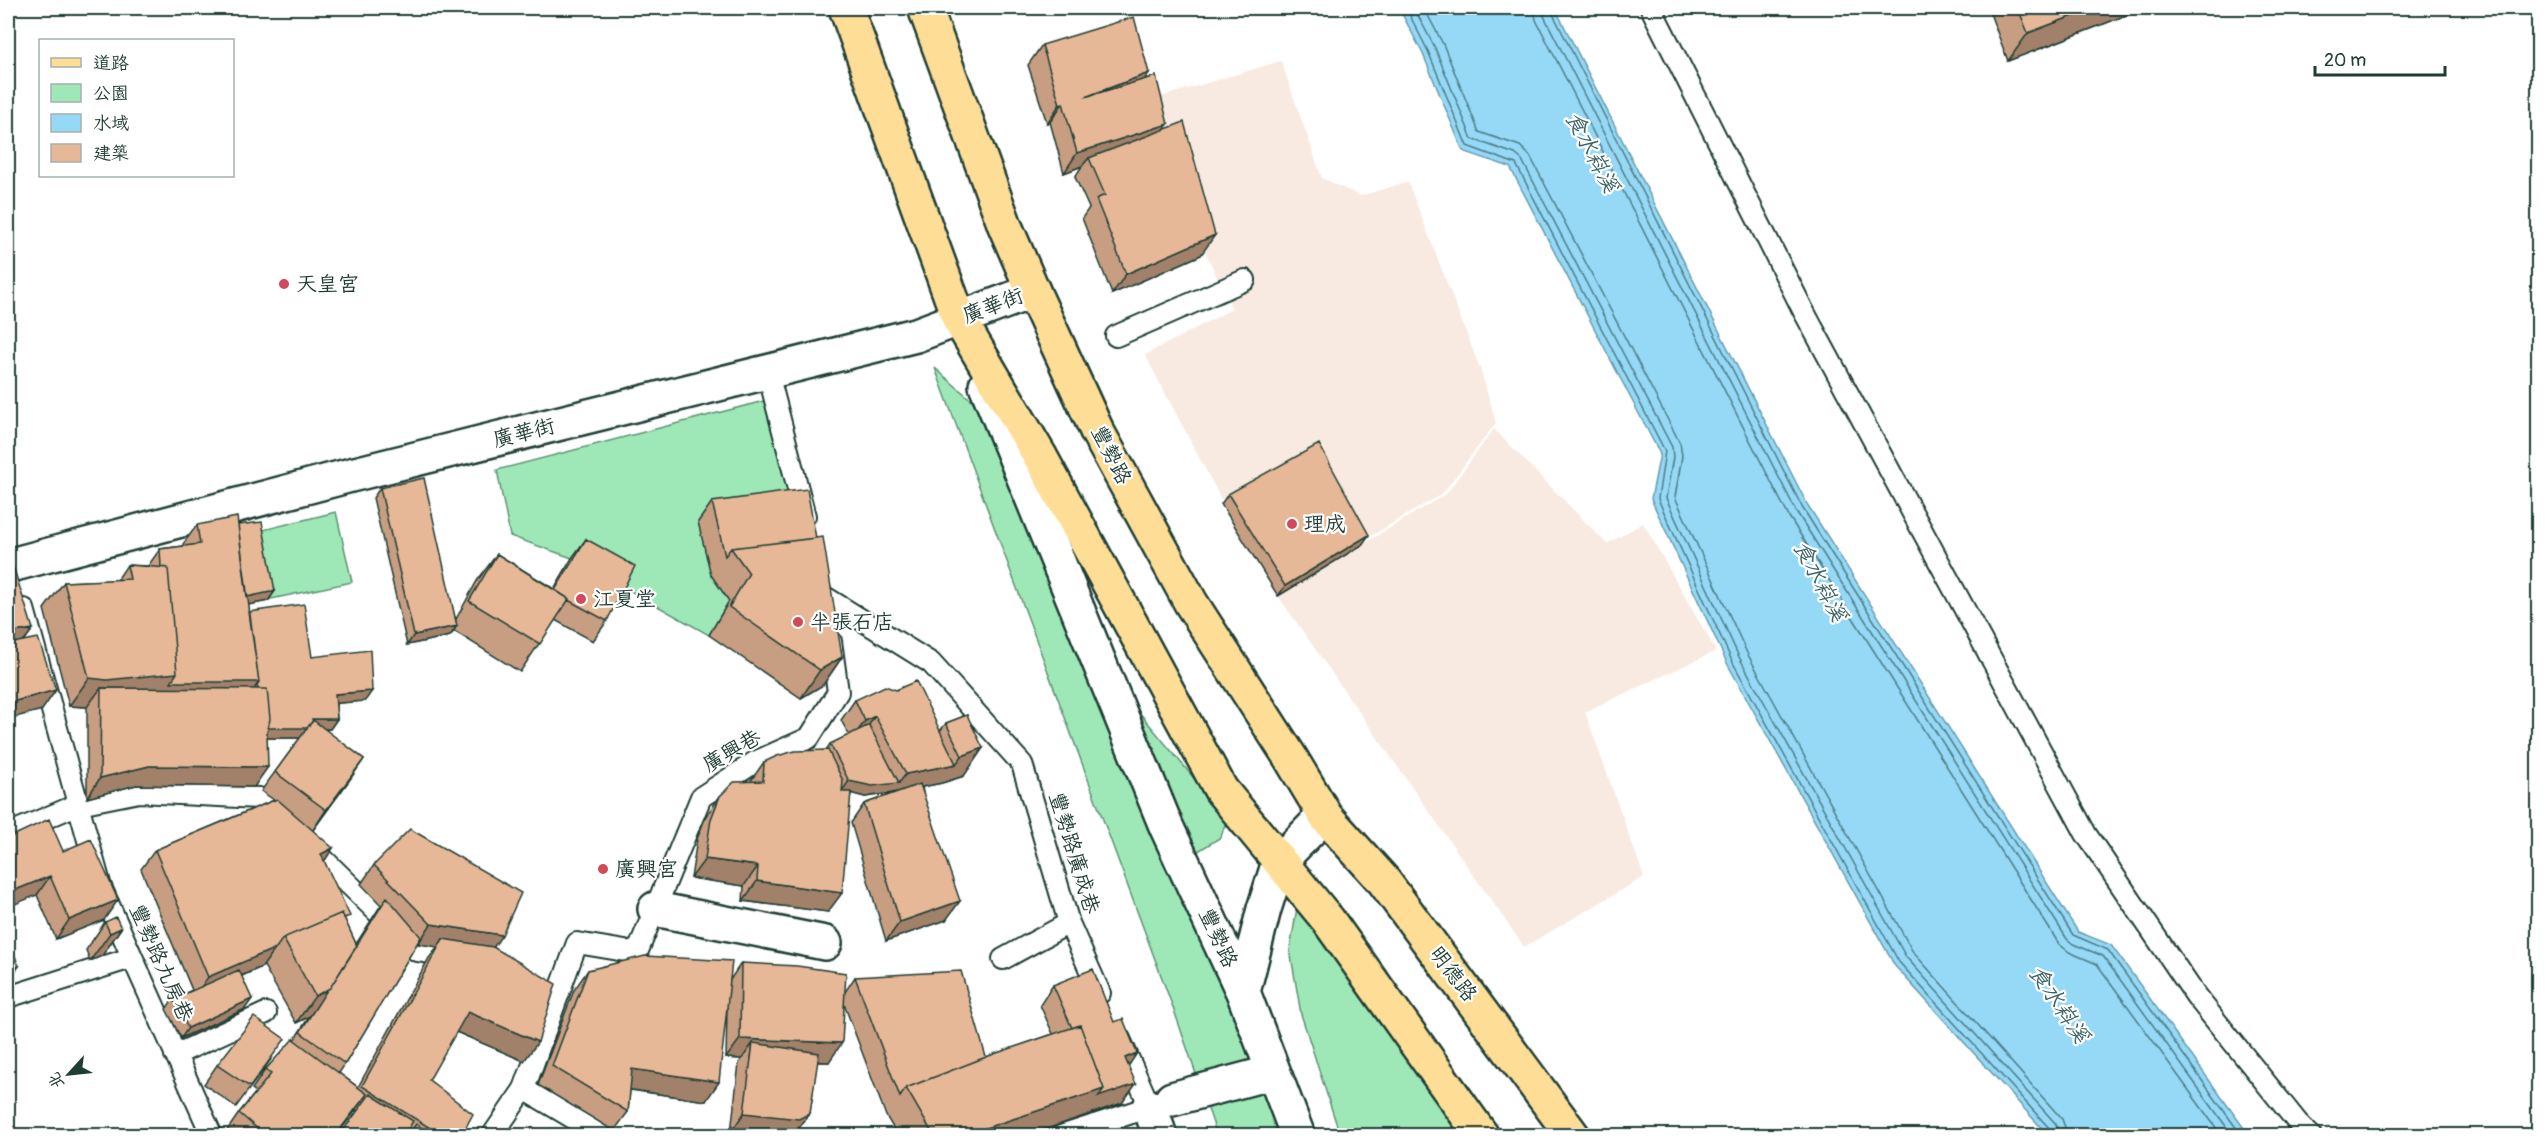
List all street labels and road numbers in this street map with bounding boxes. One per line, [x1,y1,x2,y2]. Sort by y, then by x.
street label: 廣華街 [959,282,1027,330]
street label: 廣華街 [490,412,558,454]
street label: 豐勢路 [1085,421,1137,489]
street label: 廣興巷 [698,724,766,778]
street label: 豐勢路廣成巷 [1043,789,1105,917]
street label: 豐勢路九房巷 [123,900,199,1026]
street label: 豐勢路 [1192,904,1244,972]
street label: 明德路 [1423,941,1483,1007]

